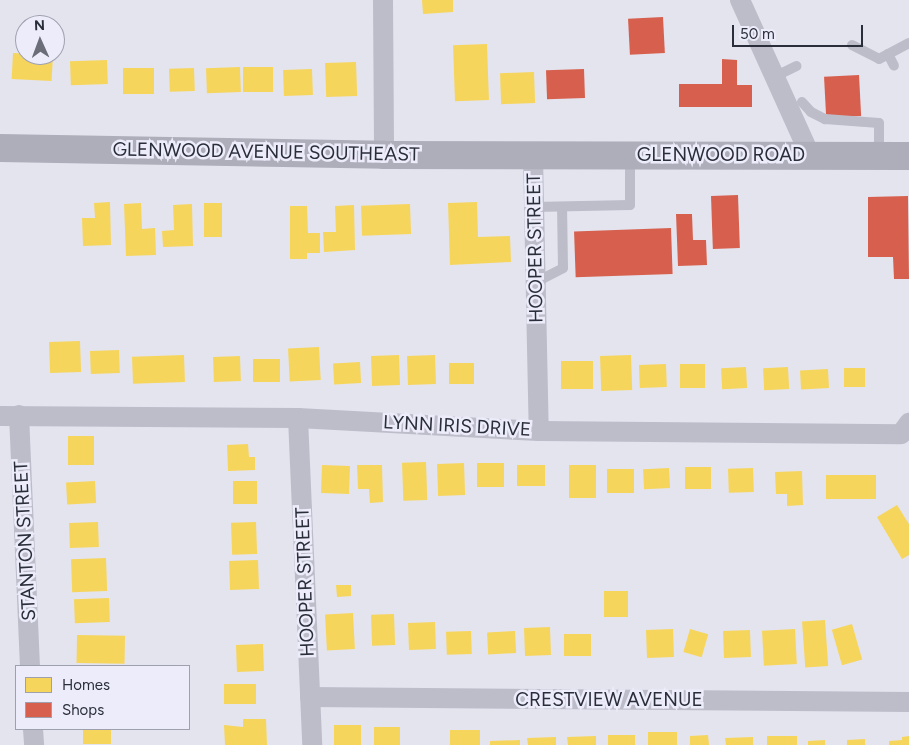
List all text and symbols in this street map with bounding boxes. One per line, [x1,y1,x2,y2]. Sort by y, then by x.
north arrow [15,15,65,65]
scale bar [734,15,865,47]
text: N [34,17,45,34]
text: 50 m [740,25,775,43]
street label: GLENWOOD AVENUE SOUTHEAST [112,138,420,166]
street label: GLENWOOD ROAD [637,144,805,166]
street label: HOOPER STREET [522,173,548,323]
street label: LYNN IRIS DRIVE [382,411,532,441]
street label: STANTON STREET [9,460,41,622]
street label: HOOPER STREET [291,507,319,657]
legend [15,665,190,730]
text: Homes [62,676,110,694]
street label: CRESTVIEW AVENUE [515,689,703,711]
text: Shops [62,701,104,719]

